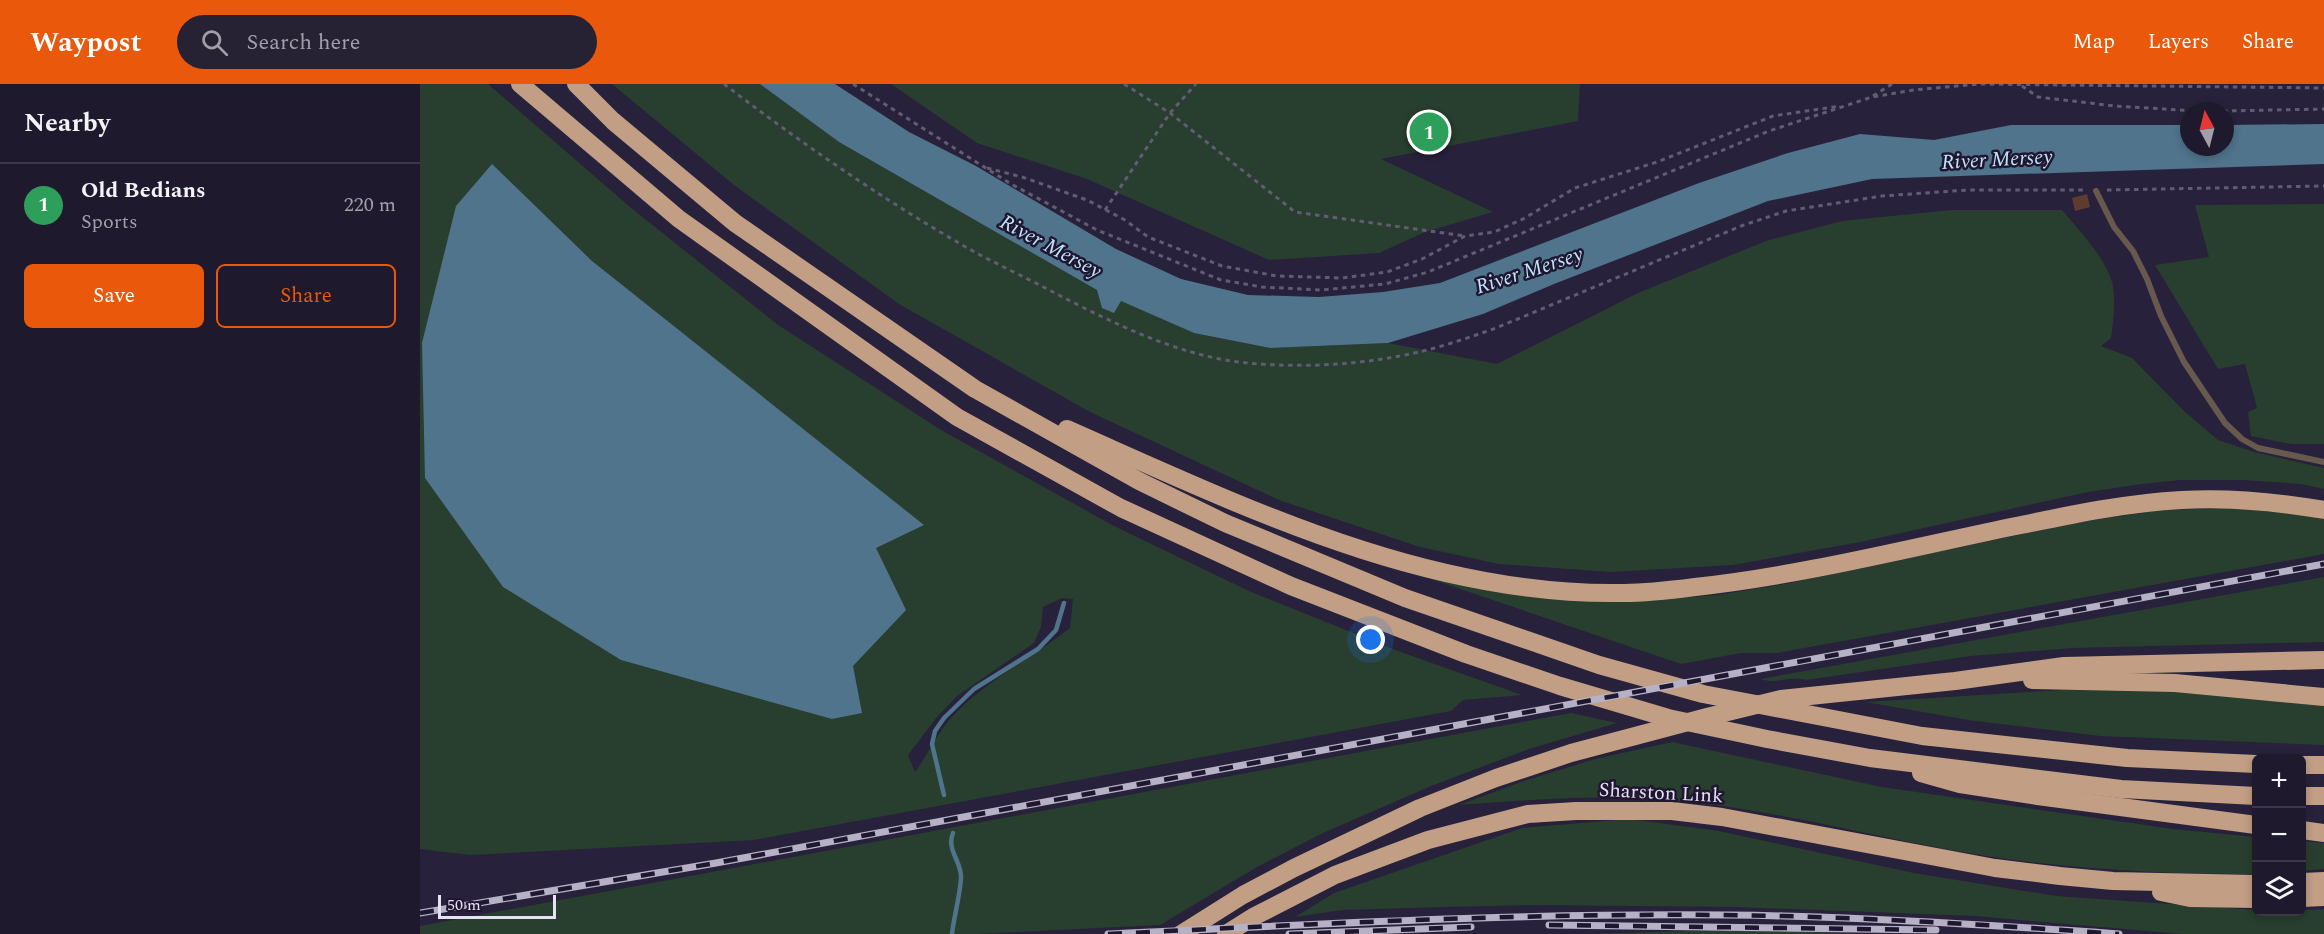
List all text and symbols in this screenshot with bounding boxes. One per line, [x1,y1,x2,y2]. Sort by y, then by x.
search box [177,15,597,69]
text: Waypost [30,21,141,64]
icon: search [198,26,231,59]
text: Search here [246,26,361,59]
text: Map [2073,26,2115,58]
text: Layers [2148,26,2209,58]
text: Share [2242,26,2294,58]
north arrow [2180,102,2234,156]
text: Nearby [24,103,110,143]
pin: 1 [1410,110,1448,154]
water label: River Mersey [1941,141,2054,179]
text: Old Bedians [81,174,206,207]
text: 1 [38,190,49,220]
text: 220 m [344,190,396,220]
text: Sports [81,207,138,237]
water label: River Mersey [994,207,1108,287]
water label: River Mersey [1471,238,1588,303]
button: Save [24,264,204,328]
button: Share [216,264,396,328]
your location [1356,625,1385,654]
map controls [2252,754,2306,916]
button: + [2252,754,2306,808]
street label: Sharston Link [1598,775,1724,811]
button: − [2252,808,2306,862]
button: layers [2252,862,2306,916]
scale bar [438,892,556,920]
text: 50 m [447,893,481,917]

